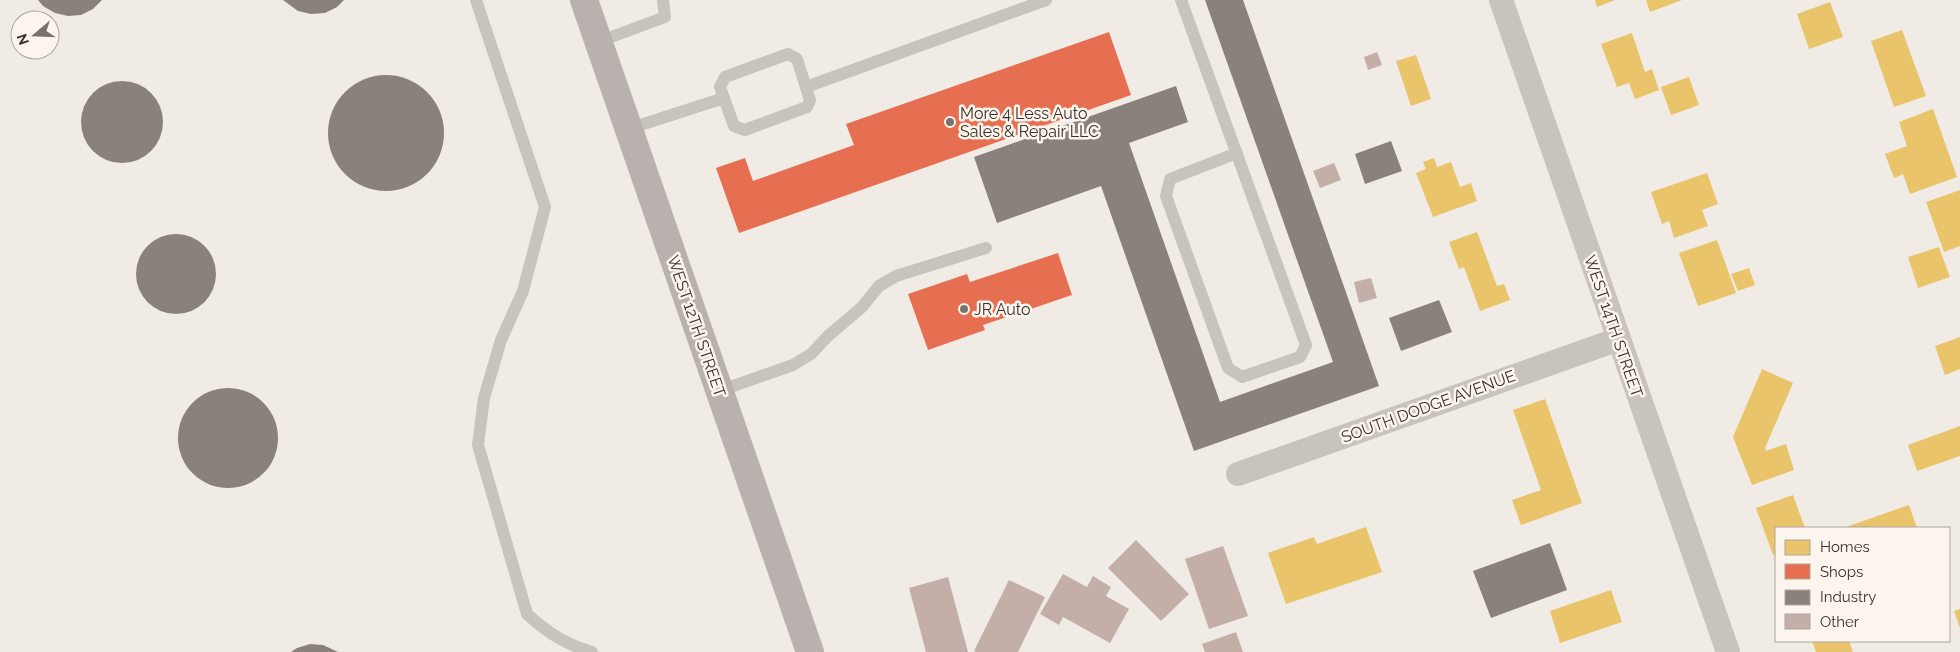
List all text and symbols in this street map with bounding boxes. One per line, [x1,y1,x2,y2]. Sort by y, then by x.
north arrow [10,10,60,60]
text: N [13,32,32,47]
place label: More 4 Less Auto Sales & Repair LLC [960,104,1099,141]
marker: More 4 Less Auto Sales & Repair LLC [944,116,956,128]
street label: WEST 12TH STREET [663,253,730,400]
street label: WEST 14TH STREET [1580,253,1647,400]
place label: JR Auto [974,300,1031,319]
marker: JR Auto [958,303,970,315]
street label: SOUTH DODGE AVENUE [1339,366,1518,447]
legend [1775,527,1950,642]
text: Homes [1820,538,1870,556]
text: Shops [1820,563,1863,581]
text: Industry [1820,588,1876,606]
text: Other [1820,613,1860,631]

